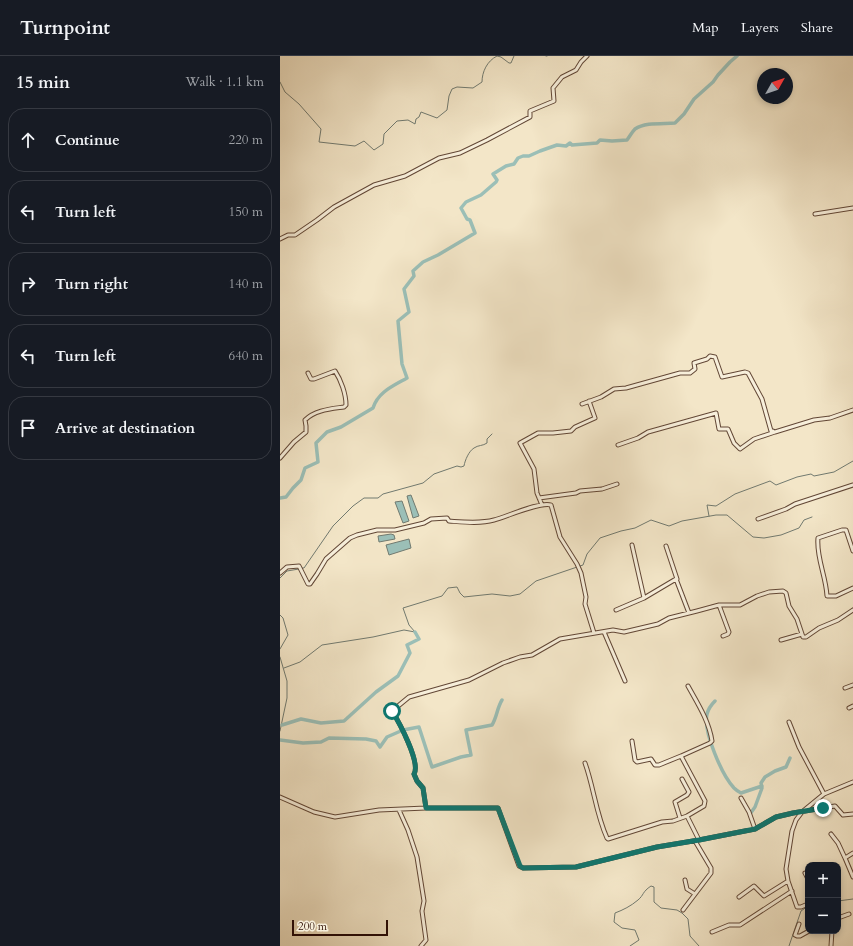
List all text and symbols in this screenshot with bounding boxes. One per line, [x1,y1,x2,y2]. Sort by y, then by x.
text: Turnpoint [20,15,110,41]
text: Map [692,18,719,37]
text: Layers [741,18,779,37]
text: Share [801,18,833,37]
north arrow [757,68,793,104]
text: 15 min [16,71,70,94]
text: Walk · 1.1 km [185,73,264,91]
icon: ahead [17,129,39,151]
text: Continue [55,130,120,150]
text: 220 m [229,131,263,149]
icon: left [17,201,39,223]
text: Turn left [55,202,116,222]
text: 150 m [229,203,263,221]
icon: right [17,273,39,295]
text: Turn right [55,274,128,294]
text: 140 m [229,275,263,293]
icon: left [17,345,39,367]
text: Turn left [55,346,116,366]
text: 640 m [229,347,263,365]
icon: arrive [17,417,39,439]
text: Arrive at destination [55,418,195,438]
route start [383,702,401,720]
route end [814,799,832,817]
map controls [805,862,841,934]
button: + [805,862,841,898]
button: − [805,898,841,934]
scale bar [292,918,388,937]
text: 200 m [298,919,327,934]

